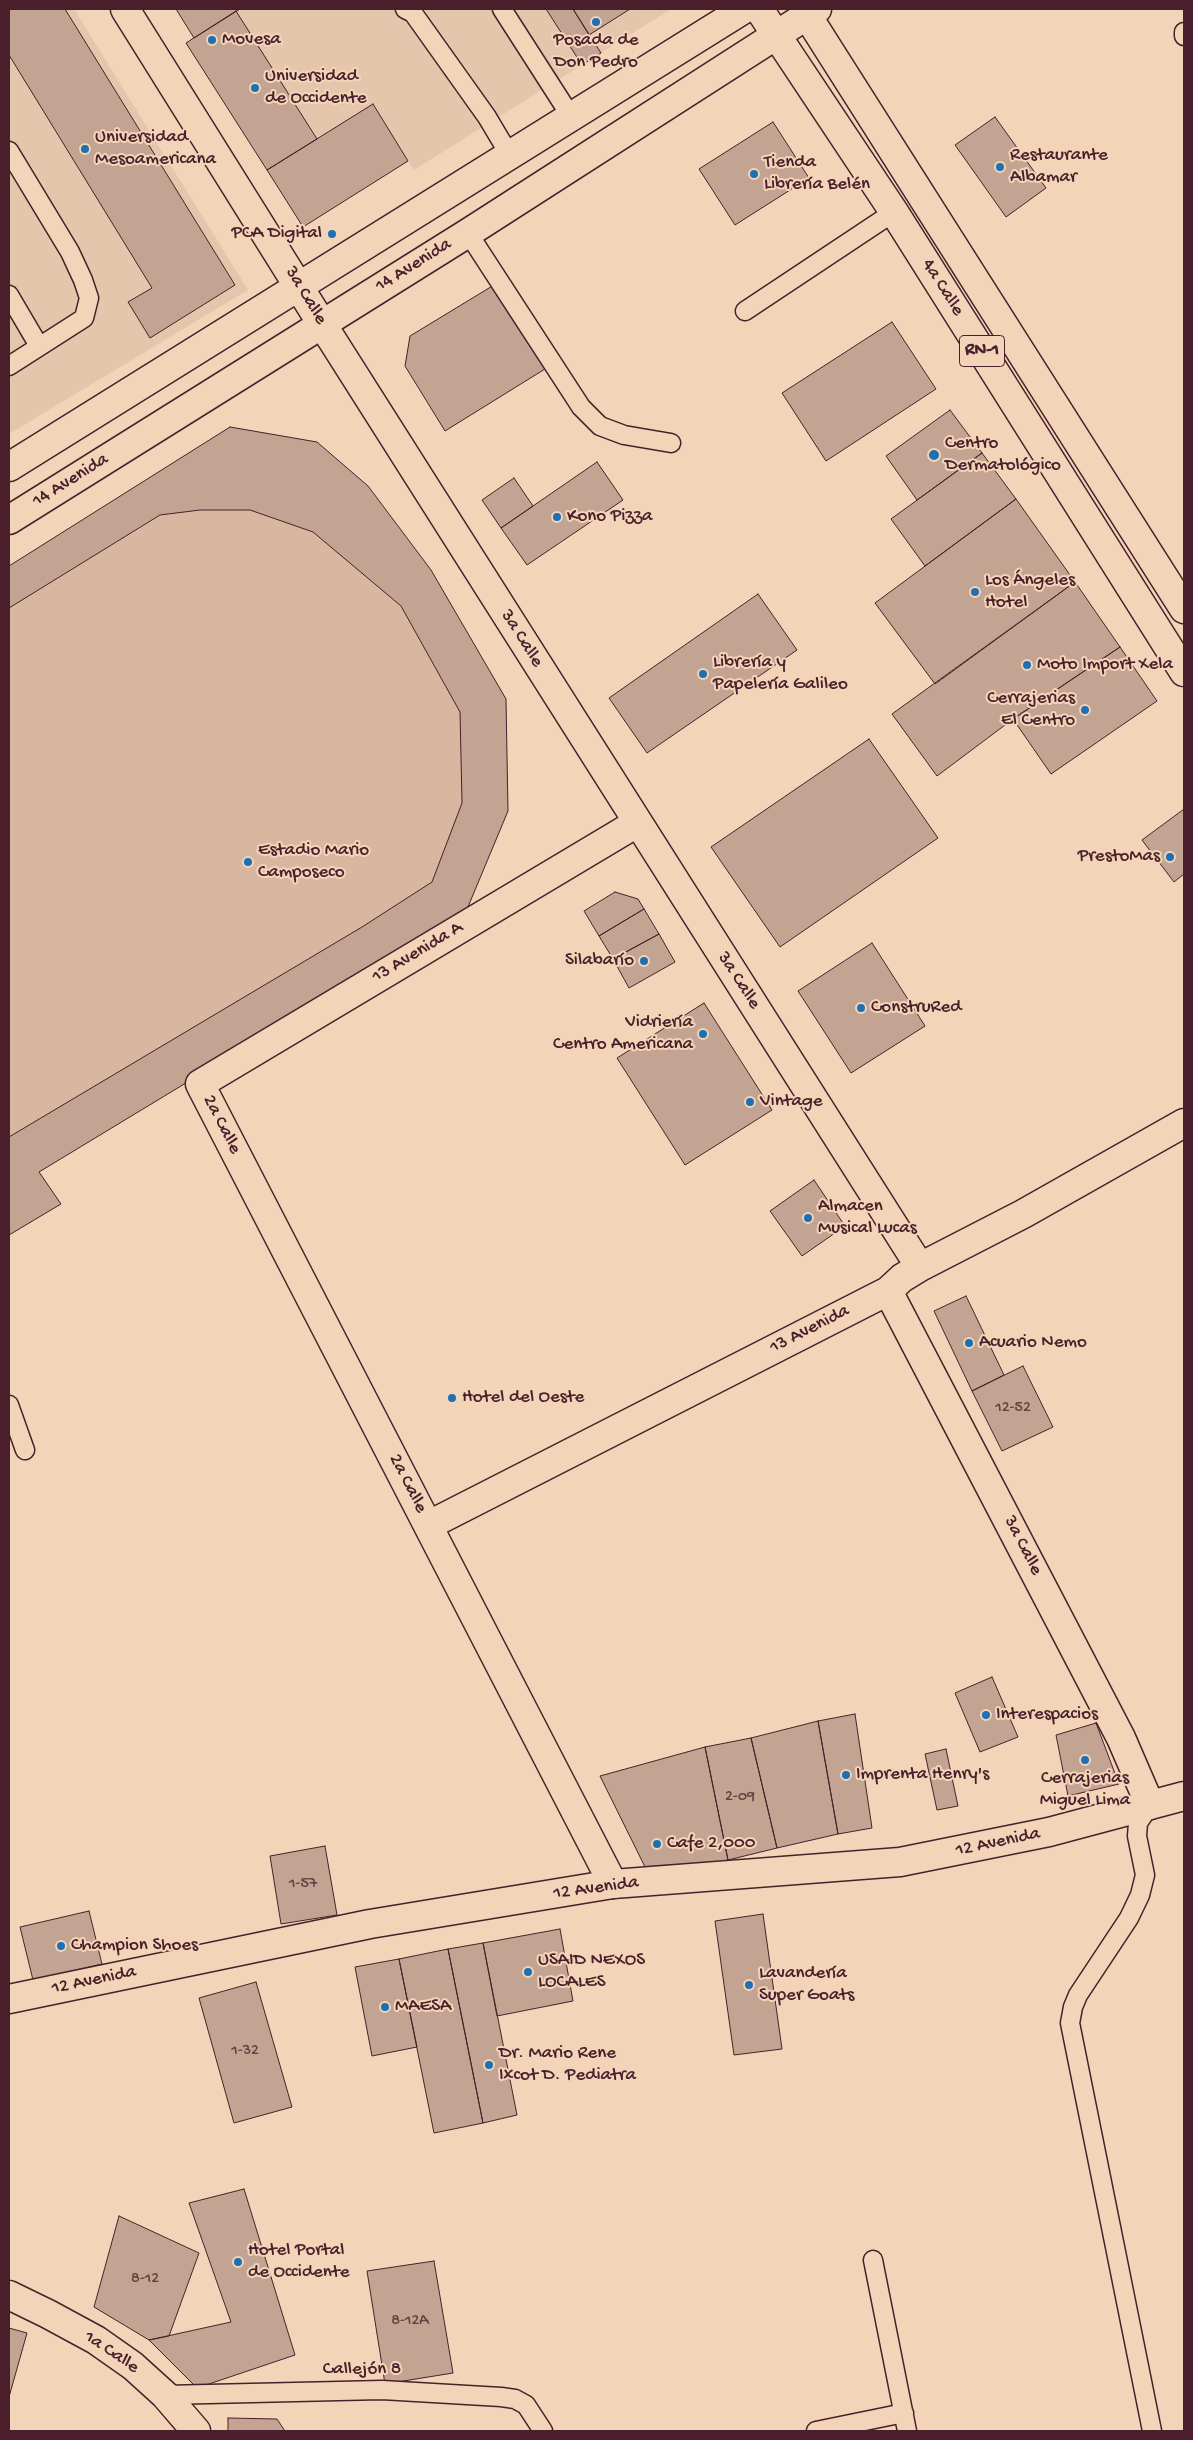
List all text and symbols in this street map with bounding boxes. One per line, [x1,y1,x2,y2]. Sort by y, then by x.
marker: Posada de Don Pedro [590,16,602,28]
place label: Movesa [222,29,281,51]
place label: Posada de Don Pedro [553,30,639,74]
marker: Movesa [206,34,218,46]
place label: Universidad de Occidente [265,66,366,110]
marker: Universidad de Occidente [249,82,261,94]
place label: Universidad Mesoamericana [95,127,216,171]
marker: Universidad Mesoamericana [79,143,91,155]
place label: Restaurante Albamar [1010,145,1108,189]
place label: Tienda Librería Belén [764,152,870,196]
marker: Restaurante Albamar [994,161,1006,173]
marker: Tienda Librería Belén [748,168,760,180]
place label: PCA Digital [232,223,322,245]
marker: PCA Digital [326,228,338,240]
street label: 14 Avenida [372,234,456,298]
street label: 4a Calle [916,255,968,321]
street label: 3a Calle [279,263,331,329]
road number: RN-1 [960,336,1004,366]
place label: Centro Dermatológico [945,433,1061,477]
marker: Centro Dermatológico [927,448,941,462]
street label: 14 Avenida [29,449,113,513]
place label: Kono Pizza [567,506,653,528]
marker: Kono Pizza [551,511,563,523]
place label: Los Ángeles Hotel [985,570,1075,614]
marker: Los Ángeles Hotel [969,586,981,598]
street label: 3a Calle [494,606,548,672]
place label: Librería y Papelería Galileo [713,652,848,696]
place label: Moto Import Xela [1037,654,1173,676]
marker: Moto Import Xela [1021,659,1033,671]
marker: Librería y Papelería Galileo [697,668,709,680]
place label: Cerrajerias El Centro [987,688,1075,732]
marker: Cerrajerias El Centro [1079,704,1091,716]
place label: Estadio Mario Camposeco [258,840,369,884]
place label: PrestoMas [1078,846,1160,868]
marker: PrestoMas [1164,851,1176,863]
marker: Estadio Mario Camposeco [242,856,254,868]
street label: 13 Avenida A [368,917,468,989]
street label: 3a Calle [711,948,765,1014]
place label: Silabarío [565,950,634,972]
marker: Silabarío [638,955,650,967]
place label: ConstruRed [871,997,961,1019]
marker: ConstruRed [855,1002,867,1014]
place label: Vidriería Centro Americana [553,1012,693,1056]
marker: Vidriería Centro Americana [697,1028,709,1040]
place label: Vintage [760,1091,823,1113]
street label: 2a Calle [196,1092,246,1158]
marker: Vintage [744,1096,756,1108]
place label: Almacen Musical Lucas [818,1196,917,1240]
marker: Almacen Musical Lucas [802,1212,814,1224]
street label: 13 Avenida [766,1300,854,1360]
place label: Acuario Nemo [979,1332,1087,1354]
marker: Acuario Nemo [963,1337,975,1349]
place label: Hotel del Oeste [462,1387,584,1409]
marker: Hotel del Oeste [446,1392,458,1404]
house number: 12-52 [995,1399,1031,1419]
street label: 2a Calle [382,1451,432,1517]
street label: 3a Calle [997,1512,1047,1580]
place label: Interespacios [996,1704,1098,1726]
marker: Interespacios [980,1709,992,1721]
marker: Cerrajerias Miguel Lima [1079,1754,1091,1766]
place label: Imprenta Henry's [856,1764,989,1786]
place label: Cerrajerias Miguel Lima [1040,1768,1130,1812]
marker: Imprenta Henry's [840,1769,852,1781]
house number: 2-09 [725,1788,755,1808]
street label: 12 Avenida [954,1823,1042,1863]
place label: Cafe 2,000 [667,1833,756,1855]
marker: Cafe 2,000 [651,1838,663,1850]
street label: 12 Avenida [552,1872,640,1906]
house number: 1-57 [289,1875,317,1895]
place label: Champion Shoes [71,1935,198,1957]
marker: Champion Shoes [55,1940,67,1952]
place label: USAID NEXOS LOCALES [538,1950,645,1994]
street label: 12 Avenida [50,1961,138,2001]
place label: Lavandería Super Goats [759,1963,854,2007]
marker: USAID NEXOS LOCALES [522,1966,534,1978]
marker: Lavandería Super Goats [743,1979,755,1991]
place label: MAESA [395,1996,451,2018]
marker: MAESA [379,2001,391,2013]
house number: 1-32 [231,2042,259,2062]
place label: Dr. Mario Rene Ixcot D. Pediatra [499,2043,636,2087]
marker: Dr. Mario Rene Ixcot D. Pediatra [483,2059,495,2071]
place label: Hotel Portal de Occidente [248,2240,349,2284]
marker: Hotel Portal de Occidente [232,2256,244,2268]
house number: 8-12 [131,2270,159,2290]
house number: 8-12A [391,2312,429,2332]
street label: 1a Calle [79,2326,143,2380]
street label: Callejón 8 [323,2359,401,2381]

